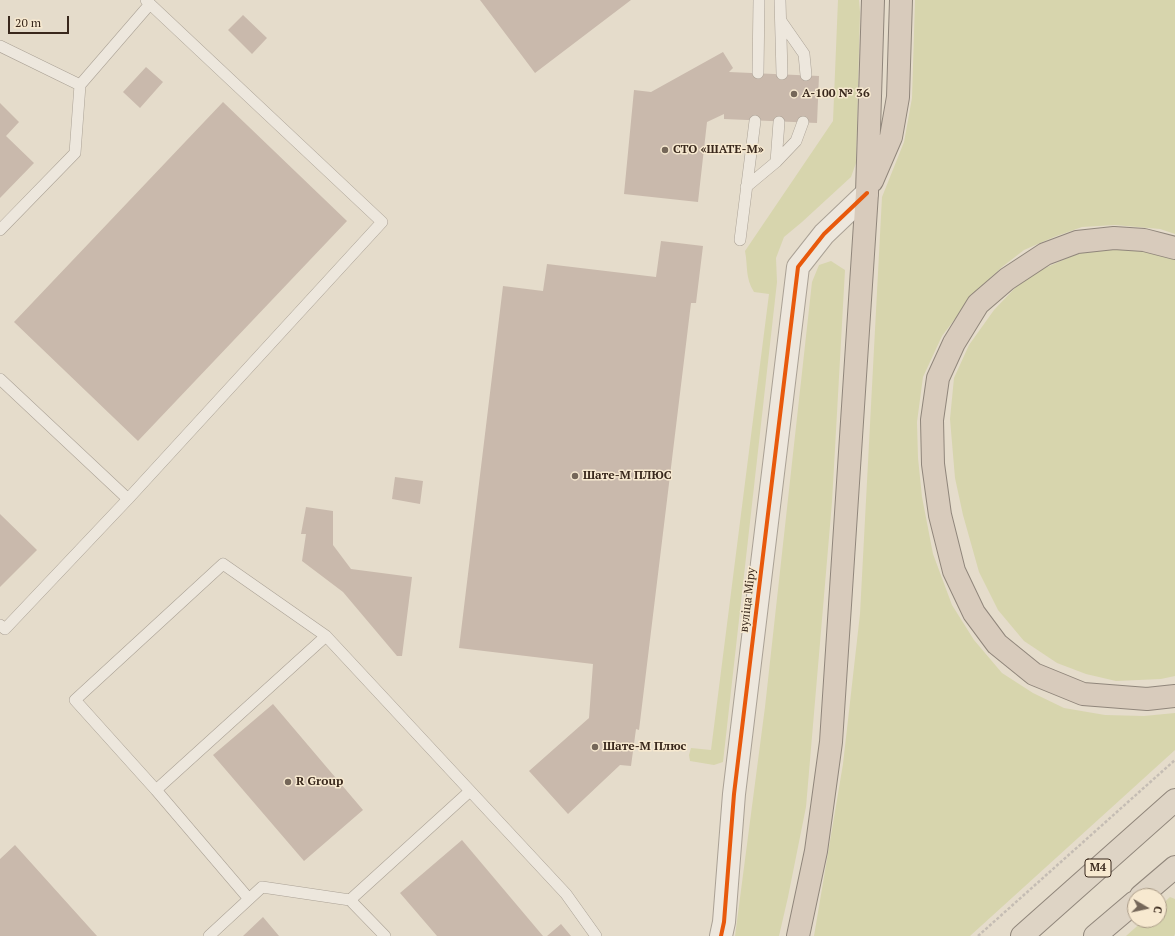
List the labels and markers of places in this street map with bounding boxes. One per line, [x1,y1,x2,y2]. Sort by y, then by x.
place label: А-100 № 36 [802,87,870,101]
marker: А-100 № 36 [789,89,799,99]
place label: СТО «ШАТЕ-М» [673,143,764,157]
marker: СТО «ШАТЕ-М» [660,145,670,155]
place label: Шате-М ПЛЮС [583,469,672,483]
marker: Шате-М ПЛЮС [570,471,580,481]
place label: Шате-М Плюс [603,740,686,754]
marker: Шате-М Плюс [590,742,600,752]
place label: R Group [296,775,343,789]
marker: R Group [283,777,293,787]

